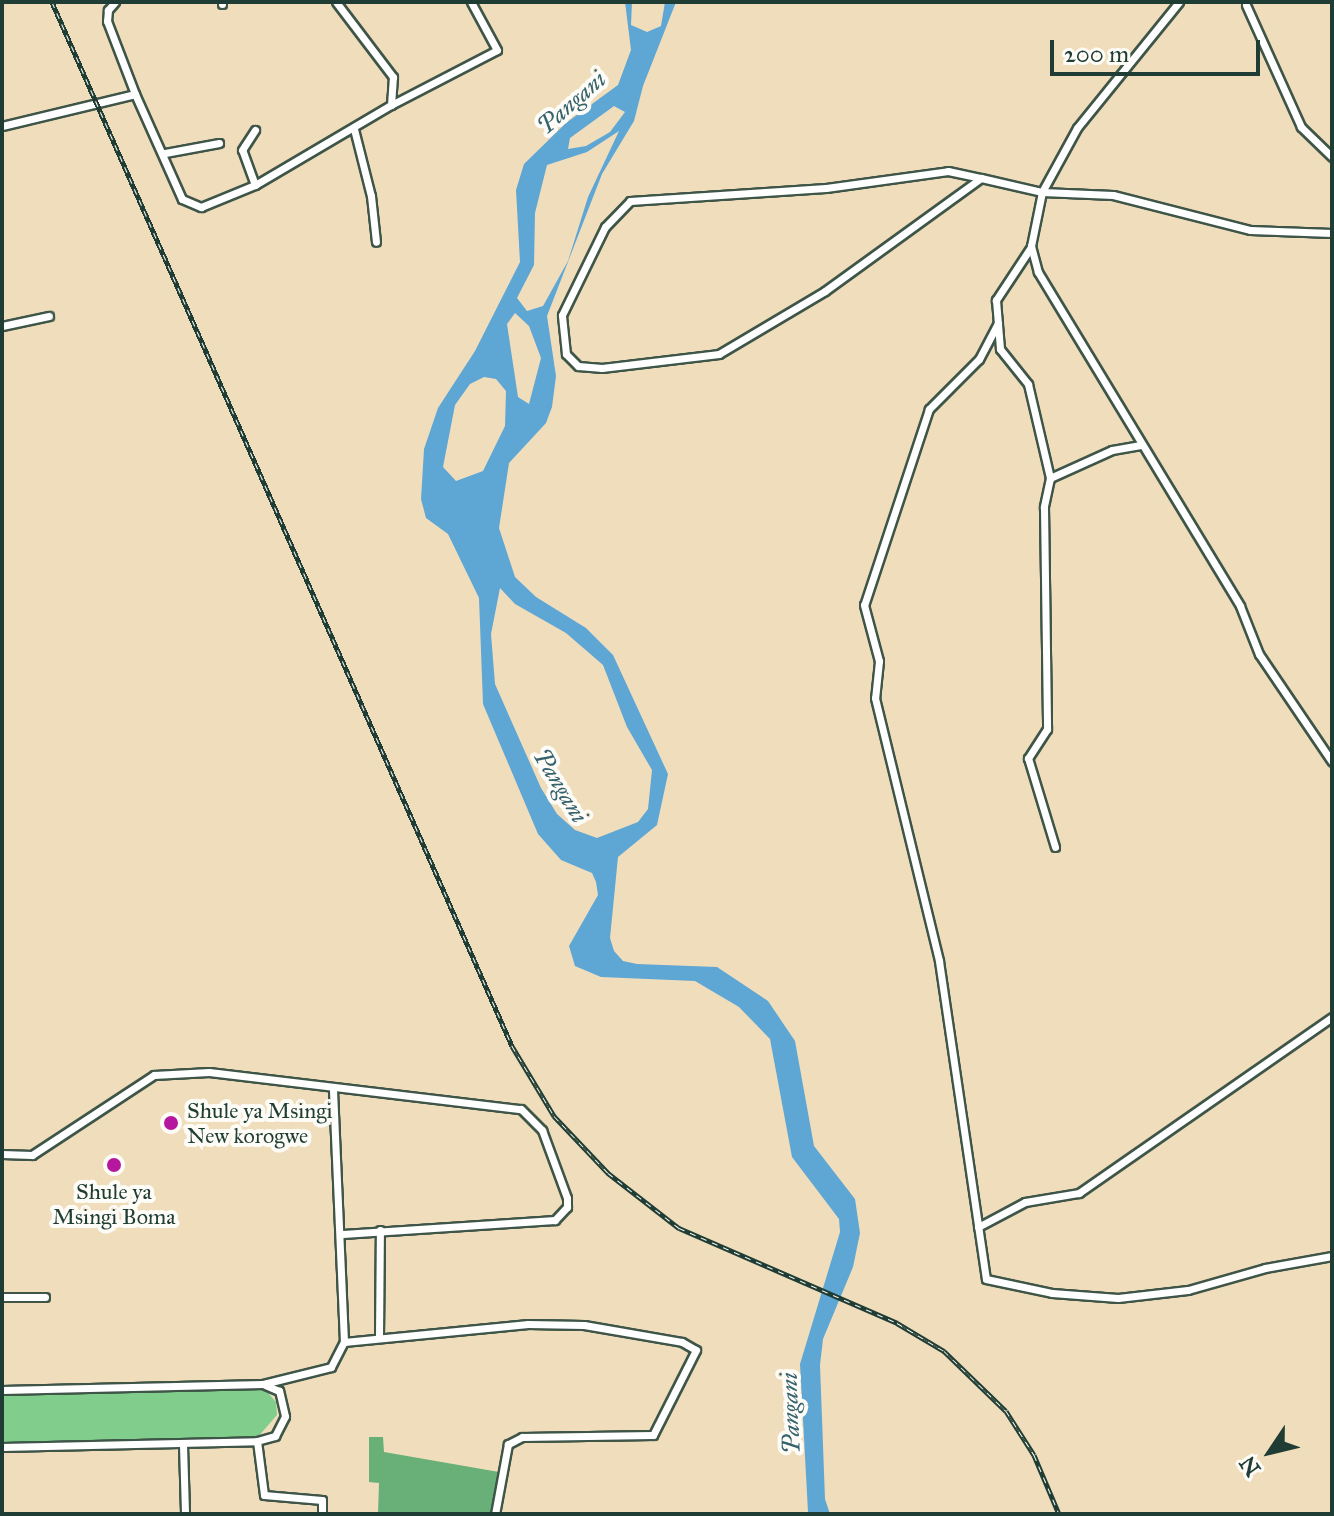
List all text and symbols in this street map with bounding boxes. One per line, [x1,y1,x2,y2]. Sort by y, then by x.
scale bar [1054,24,1264,74]
text: 200 m [1064,39,1129,69]
water label: Pangani [532,65,612,141]
water label: Pangani [527,744,593,828]
place label: Shule ya Msingi New korogwe [187,1097,332,1148]
marker: Shule ya Msingi New korogwe [162,1114,180,1132]
marker: Shule ya Msingi Boma [105,1156,123,1174]
place label: Shule ya Msingi Boma [52,1178,176,1230]
water label: Pangani [775,1372,807,1454]
north arrow [1230,1412,1310,1492]
text: N [1234,1451,1266,1481]

